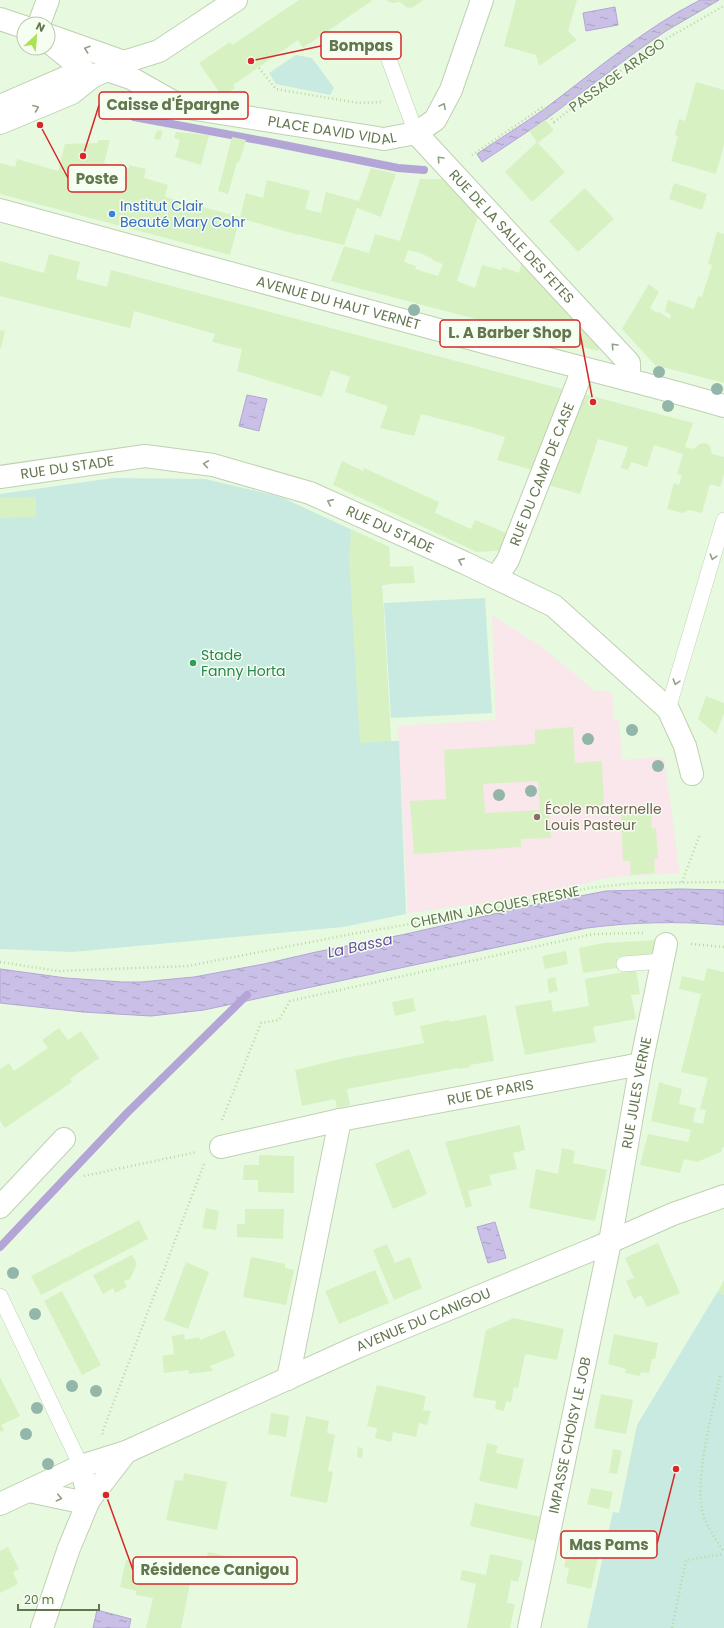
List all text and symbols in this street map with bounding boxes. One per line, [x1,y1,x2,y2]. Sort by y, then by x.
north arrow [16,16,56,56]
text: N [33,18,48,36]
callout: Bompas [321,32,401,59]
street label: PASSAGE ARAGO [565,33,669,117]
text: Bompas [329,35,393,56]
one-way arrow [83,45,90,54]
callout: Caisse d'Épargne [99,92,248,119]
text: Caisse d'Épargne [106,94,240,115]
one-way arrow [438,103,445,110]
one-way arrow [32,105,40,113]
street label: PLACE DAVID VIDAL [267,111,398,149]
one-way arrow [437,156,445,164]
callout: Poste [68,165,126,192]
street label: RUE DE LA SALLE DES FETES [445,165,579,308]
text: Poste [76,168,118,189]
place label: Institut Clair Beauté Mary Cohr [120,196,246,232]
marker: Institut Clair Beauté Mary Cohr [107,209,117,219]
street label: AVENUE DU HAUT VERNET [254,271,423,335]
callout: L. A Barber Shop [440,320,580,347]
text: L. A Barber Shop [448,322,572,343]
one-way arrow [612,344,619,351]
street label: RUE DU CAMP DE CASE [505,399,579,549]
street label: RUE DU STADE [19,451,115,484]
one-way arrow [203,460,209,469]
one-way arrow [326,499,334,507]
street label: RUE DU STADE [343,501,437,558]
one-way arrow [709,554,718,561]
one-way arrow [458,558,465,566]
place label: Stade Fanny Horta [201,645,286,681]
marker: Stade Fanny Horta [188,658,198,668]
one-way arrow [672,678,681,685]
place label: École maternelle Louis Pasteur [545,799,662,835]
marker: École maternelle Louis Pasteur [532,812,542,822]
street label: CHEMIN JACQUES FRESNE [409,881,581,933]
water label: La Bassa [325,928,394,963]
street label: RUE JULES VERNE [616,1035,656,1150]
street label: RUE DE PARIS [446,1074,535,1110]
street label: AVENUE DU CANIGOU [353,1283,494,1356]
street label: IMPASSE CHOISY LE JOB [543,1355,596,1515]
one-way arrow [56,1493,62,1501]
callout: Mas Pams [561,1531,657,1558]
text: Mas Pams [569,1534,649,1555]
callout: Résidence Canigou [133,1557,297,1584]
text: Résidence Canigou [141,1559,289,1580]
scale bar [18,1586,99,1612]
text: 20 m [24,1591,54,1608]

